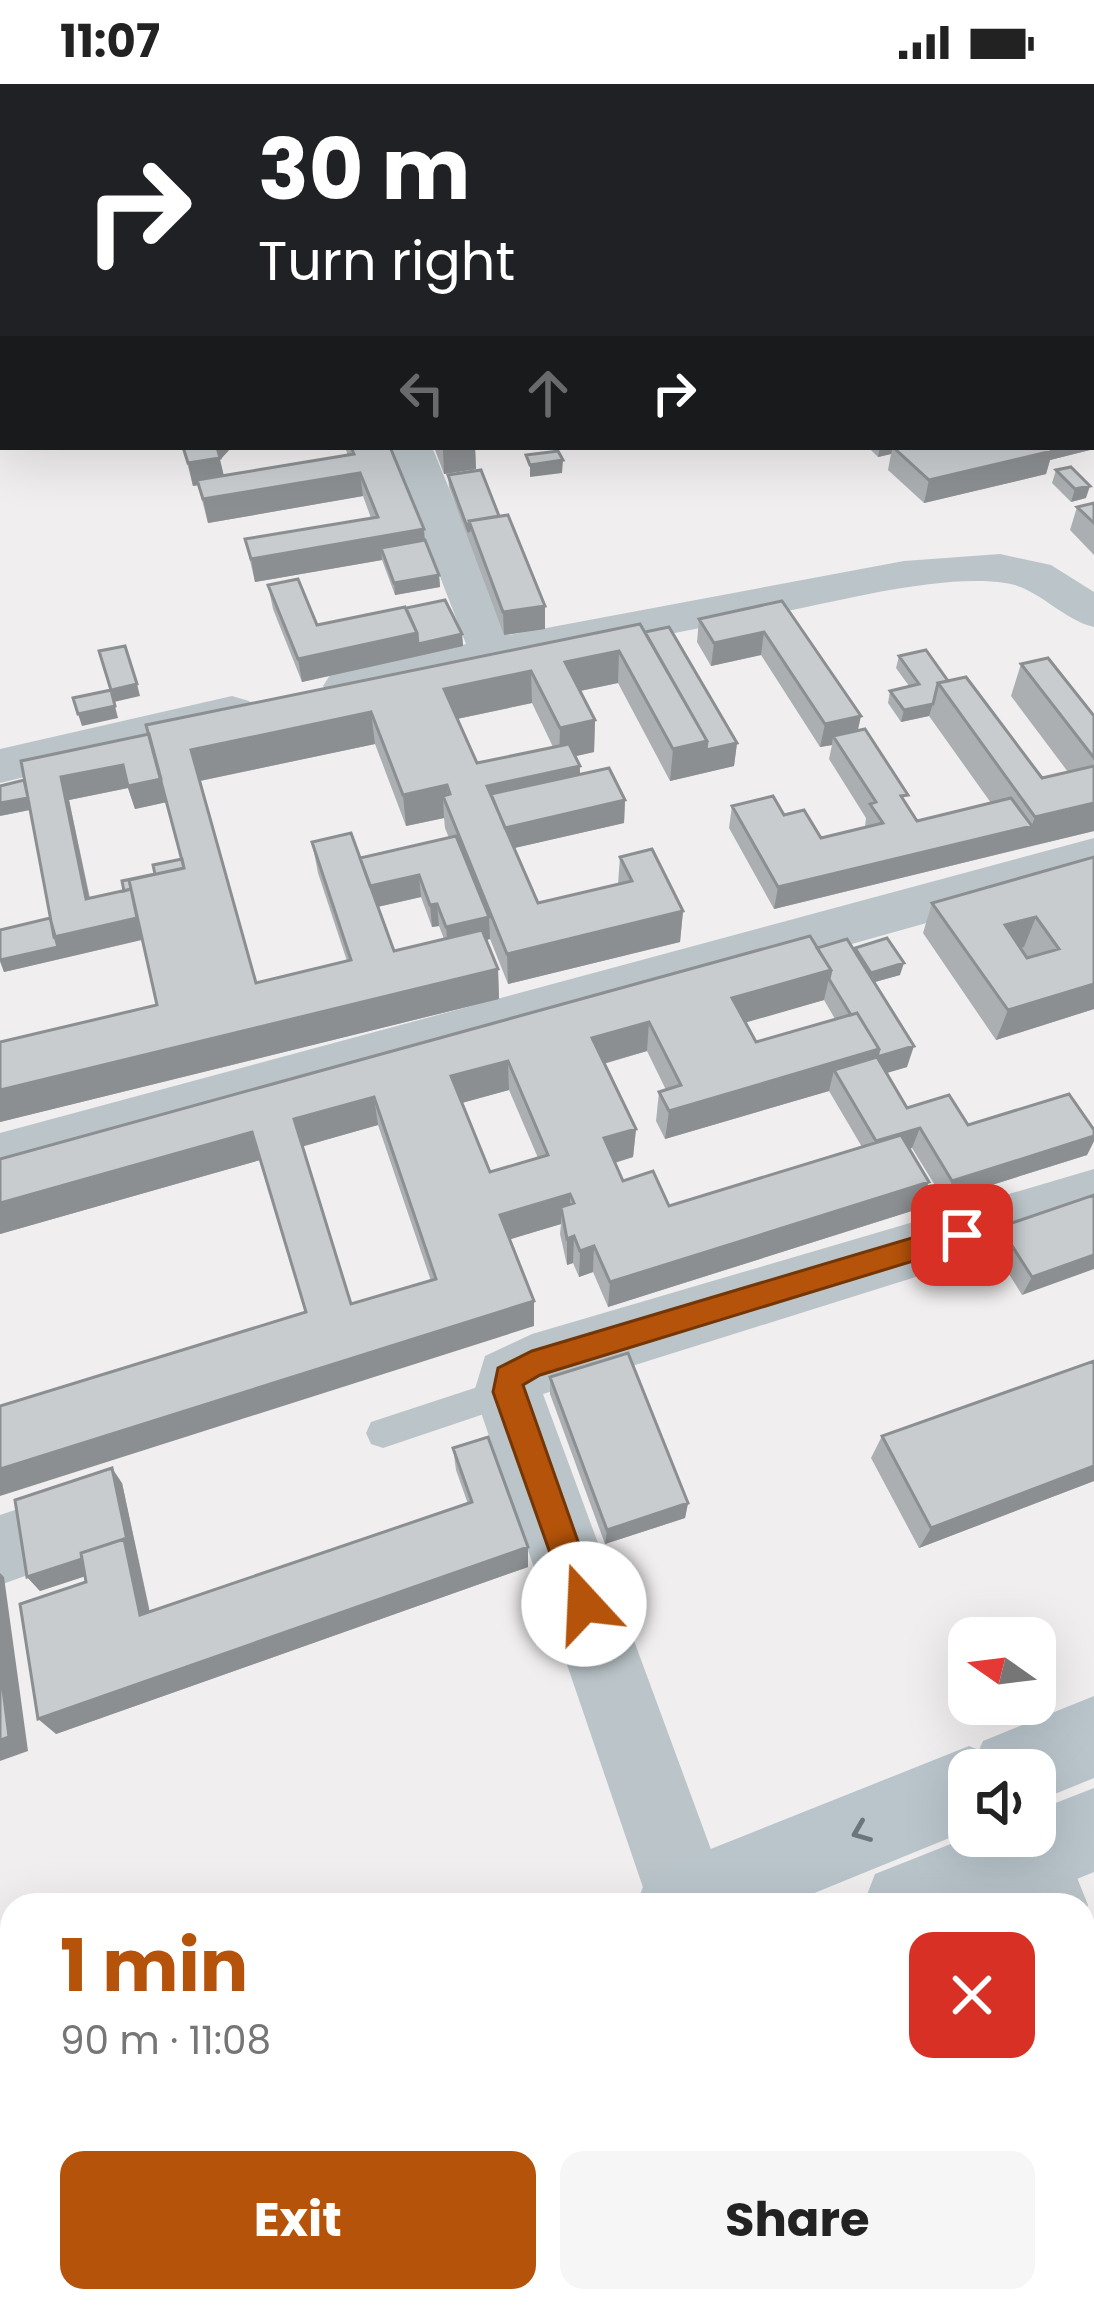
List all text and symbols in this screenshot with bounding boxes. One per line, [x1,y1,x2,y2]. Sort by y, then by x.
text: 11:07 [60,10,160,73]
text: 30 m [258,111,470,228]
icon: right [60,132,216,288]
text: Turn right [258,223,515,299]
icon: left [389,360,455,426]
icon: ahead [515,360,581,426]
icon: right [641,360,707,426]
pin [911,1184,1013,1286]
icon: arrive [929,1202,995,1268]
position arrow [521,1541,647,1667]
north arrow [948,1617,1056,1725]
map controls [948,1617,1056,1857]
button: sound [948,1749,1056,1857]
one-way arrow [851,1818,872,1842]
text: 1 min [60,1915,248,2016]
button: close [909,1932,1035,2058]
text: 90 m · 11:08 [60,2013,271,2068]
button: Exit [60,2151,536,2289]
button: Share [560,2151,1035,2289]

